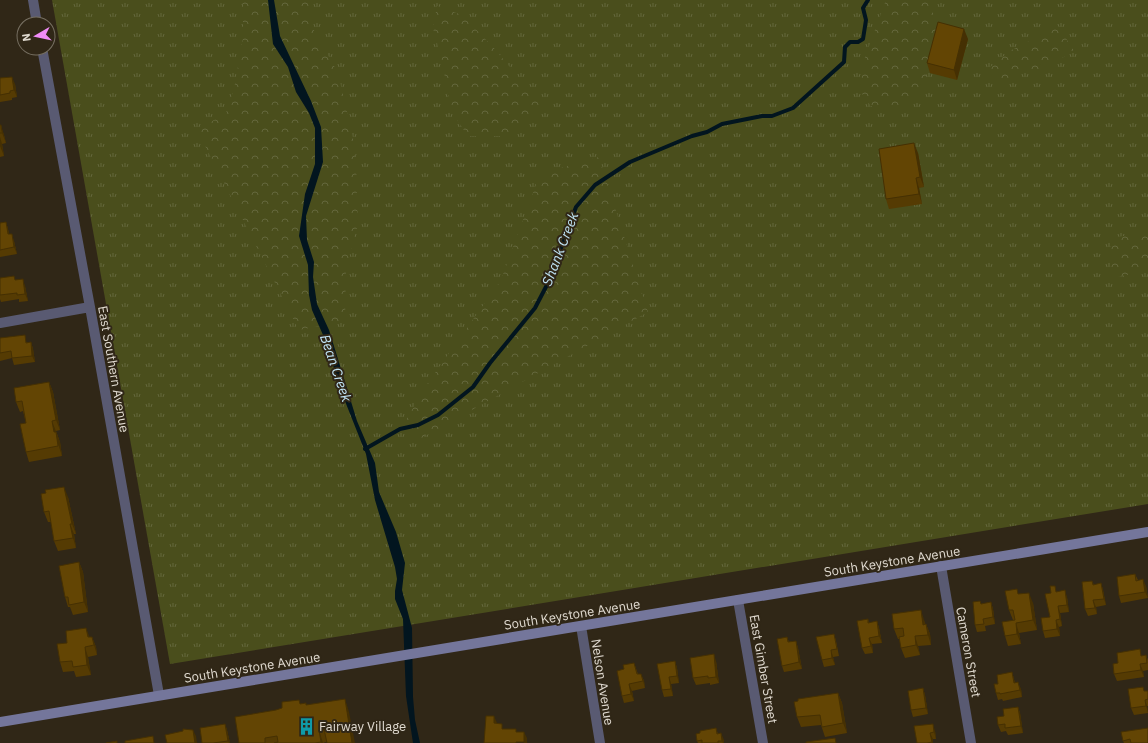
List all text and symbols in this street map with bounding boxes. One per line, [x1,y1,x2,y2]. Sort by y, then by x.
north arrow [16,16,56,56]
text: N [19,33,34,43]
water label: Shank Creek [538,209,583,288]
street label: East Southern Avenue [94,304,133,434]
water label: Bean Creek [316,332,356,405]
street label: South Keystone Avenue [823,542,961,581]
street label: South Keystone Avenue [503,595,641,634]
street label: Cameron Street [952,606,985,699]
street label: East Gimber Street [746,613,781,725]
street label: Nelson Avenue [587,638,618,727]
street label: South Keystone Avenue [183,648,321,687]
building icon: Fairway Village [296,716,316,736]
place label: Fairway Village [319,718,406,735]

